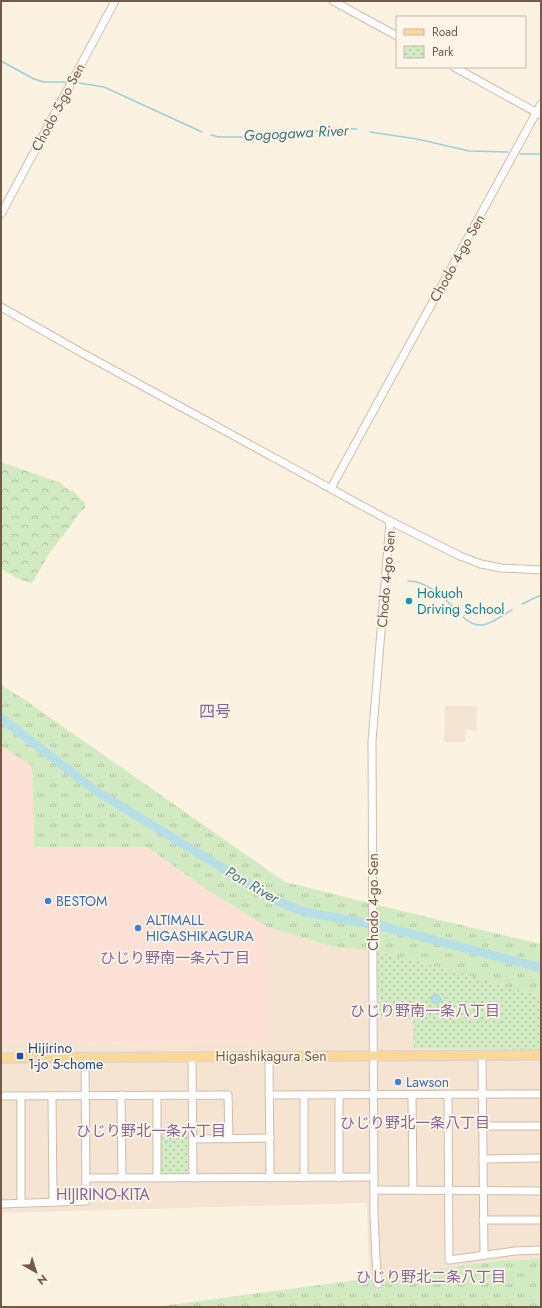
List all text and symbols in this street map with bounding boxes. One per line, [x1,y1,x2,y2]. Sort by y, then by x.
legend [396,16,526,68]
text: Road [432,23,458,41]
text: Park [432,43,454,61]
street label: Chodo 5-go Sen [26,59,90,155]
water label: Gogogawa River [243,119,350,147]
street label: Chodo 4-go Sen [425,210,489,306]
street label: Chodo 4-go Sen [372,530,400,628]
place label: Hokuoh Driving School [417,583,505,619]
marker: Hokuoh Driving School [404,596,414,606]
district label: 四号 [199,700,231,723]
street label: Chodo 4-go Sen [363,853,383,951]
water label: Pon River [221,861,284,910]
place label: BESTOM [56,891,107,911]
marker: BESTOM [43,896,53,906]
place label: ALTIMALL HIGASHIKAGURA [146,910,254,946]
marker: ALTIMALL HIGASHIKAGURA [133,923,143,933]
district label: ひじり野南一条六丁目 [100,947,250,969]
district label: ひじり野南一条八丁目 [350,1000,500,1022]
place label: Hijirino 1-jo 5-chome [28,1038,103,1074]
street label: Higashikagura Sen [215,1046,327,1066]
marker: Hijirino 1-jo 5-chome [15,1051,25,1061]
place label: Lawson [406,1072,449,1092]
marker: Lawson [393,1077,403,1087]
district label: ひじり野北一条八丁目 [340,1112,490,1134]
district label: ひじり野北一条六丁目 [76,1120,226,1142]
district label: HIJIRINO-KITA [56,1183,150,1206]
north arrow [16,1252,56,1292]
district label: ひじり野北二条八丁目 [356,1266,506,1288]
text: N [34,1271,51,1289]

